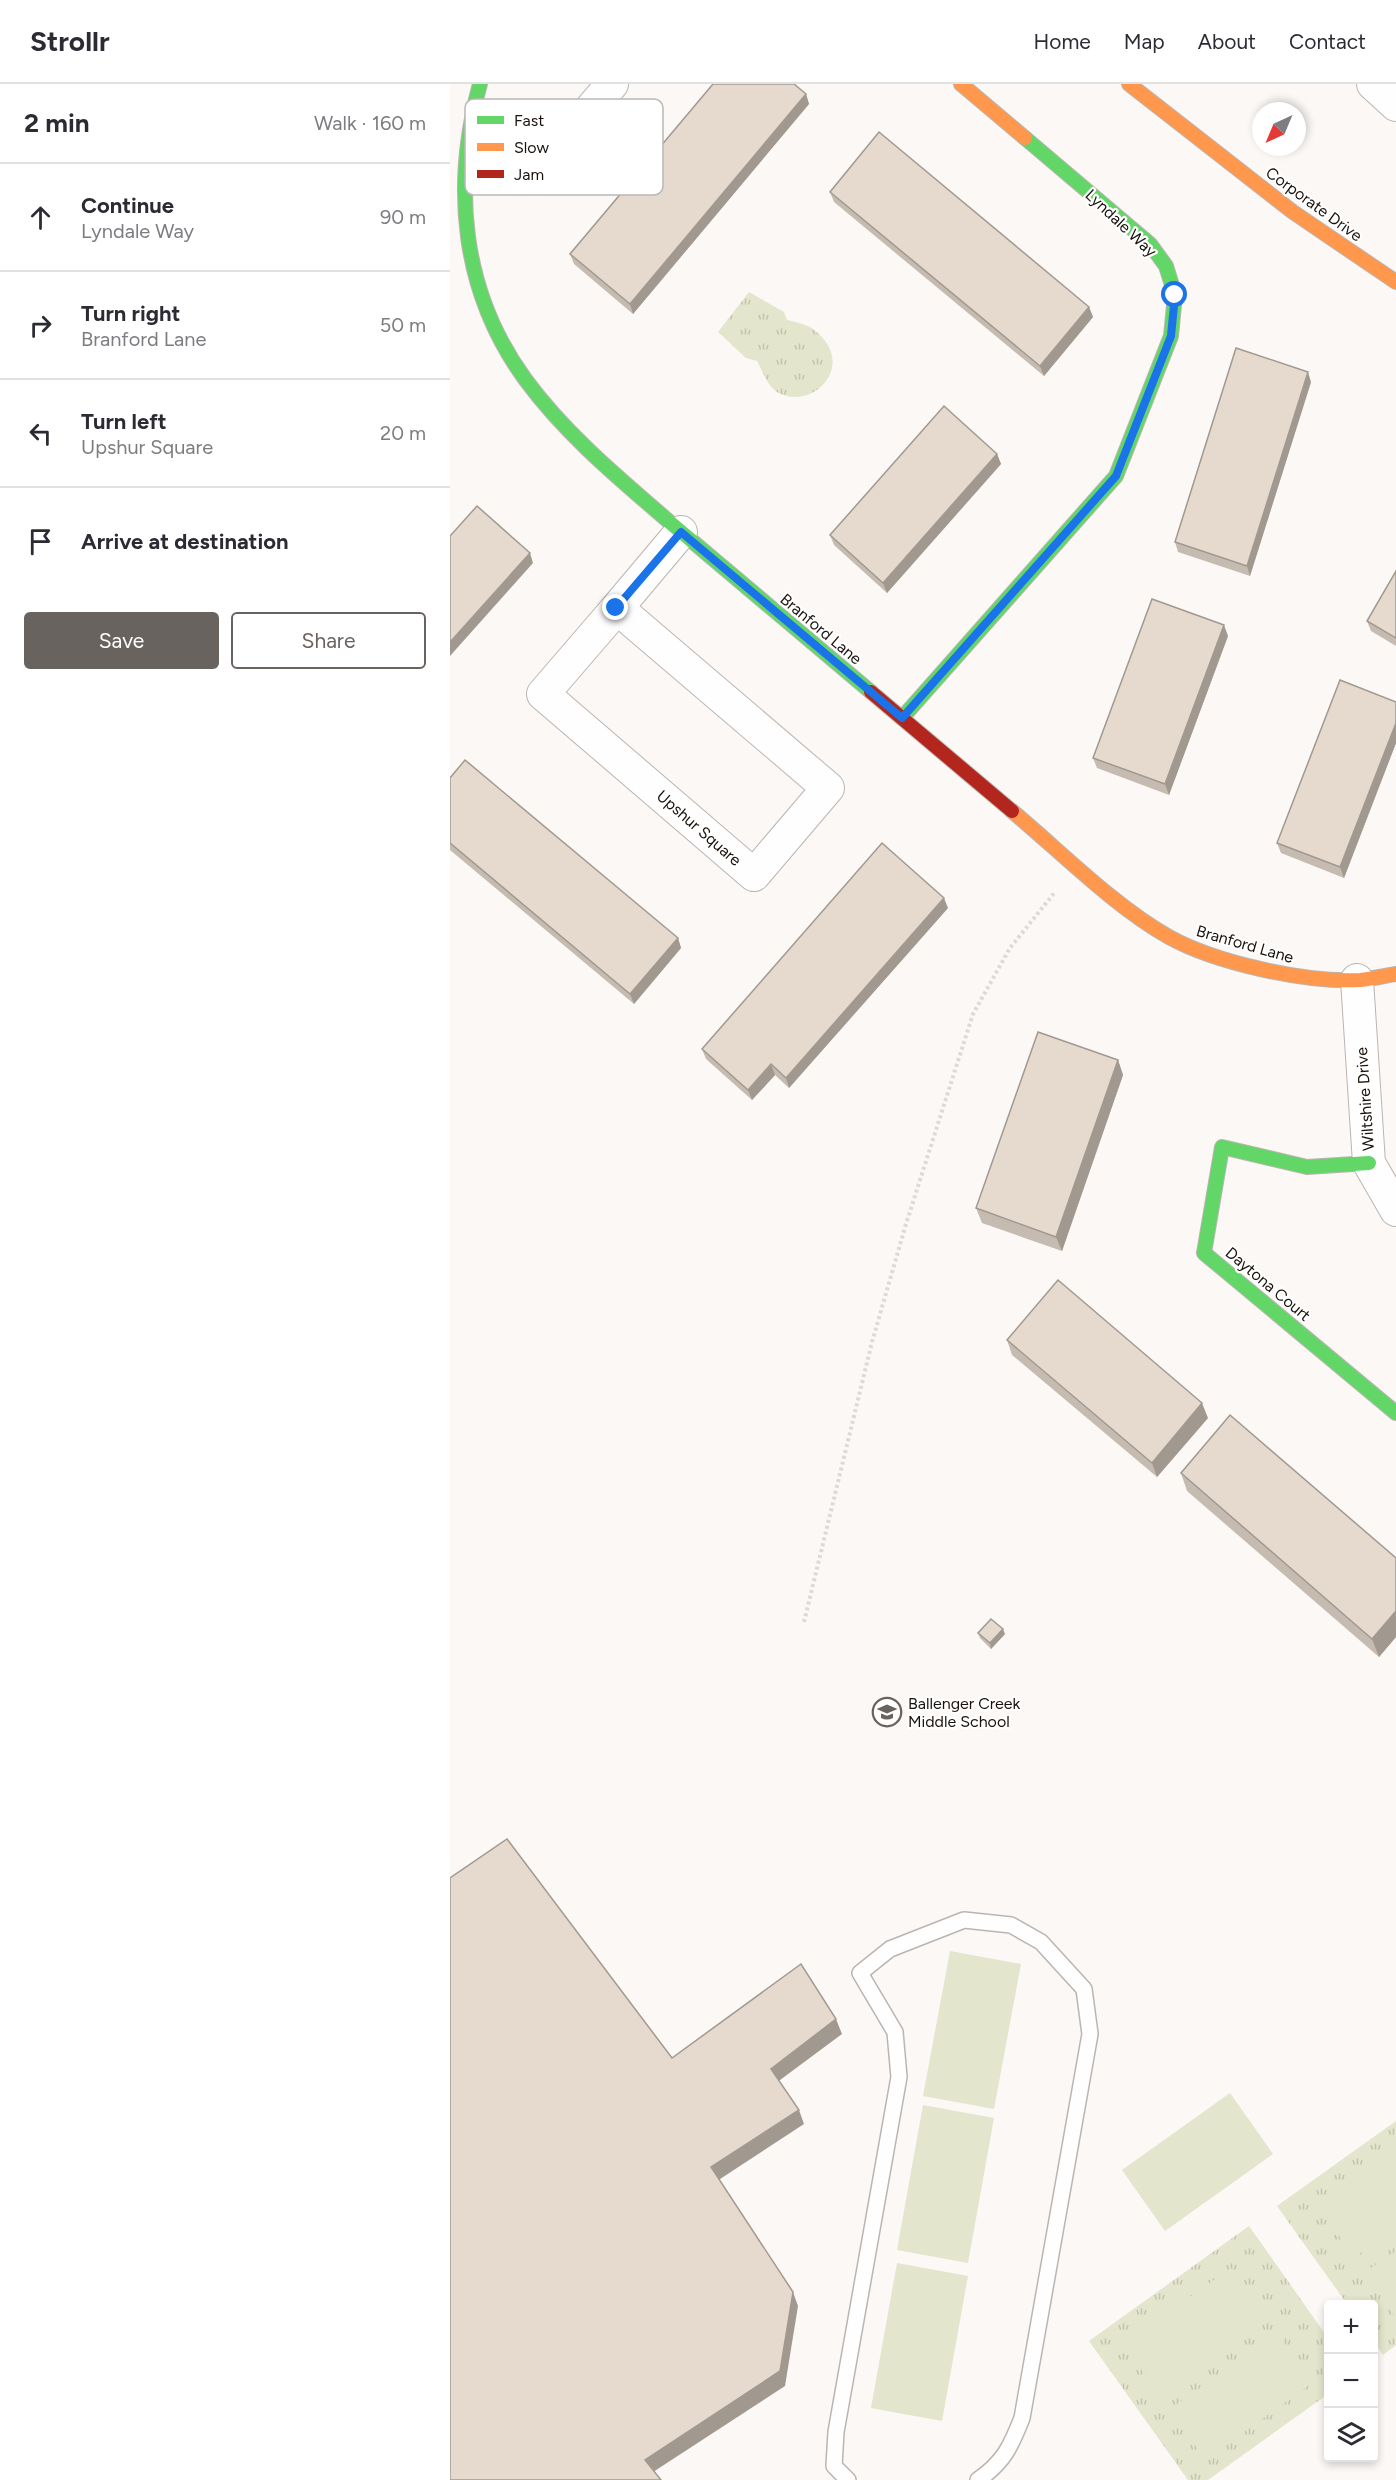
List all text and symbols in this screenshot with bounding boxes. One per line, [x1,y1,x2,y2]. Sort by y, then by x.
text: Strollr [30,24,110,58]
text: Home [1034,29,1091,54]
text: Map [1124,29,1165,54]
text: About [1198,29,1256,54]
text: Contact [1289,29,1366,54]
legend [465,99,663,195]
north arrow [1252,102,1306,156]
text: 2 min [24,107,90,139]
text: Walk · 160 m [314,111,426,135]
text: Fast [514,111,544,130]
text: Slow [514,138,549,157]
street label: Corporate Drive [1262,163,1366,245]
text: Jam [514,165,544,184]
street label: Lyndale Way [1081,185,1161,261]
text: Continue [81,192,174,219]
icon: ahead [24,201,57,234]
text: 90 m [380,205,426,229]
text: Lyndale Way [81,219,194,243]
route start [1161,281,1187,307]
text: Turn right [81,300,180,327]
icon: right [24,309,57,342]
text: 50 m [380,313,426,337]
text: Branford Lane [81,327,206,351]
text: Turn left [81,408,167,435]
icon: left [24,417,57,450]
text: 20 m [380,421,426,445]
text: Upshur Square [81,435,213,459]
icon: arrive [24,525,57,558]
text: Arrive at destination [81,528,289,555]
street label: Branford Lane [776,589,866,669]
route end [602,594,628,620]
button: Save [24,612,219,669]
button: Share [231,612,426,669]
street label: Upshur Square [653,786,745,870]
street label: Branford Lane [1194,921,1296,967]
street label: Wiltshire Drive [1352,1046,1378,1151]
street label: Daytona Court [1222,1243,1314,1325]
place label: Ballenger Creek Middle School [908,1694,1021,1731]
school or university icon: Ballenger Creek Middle School [871,1696,903,1728]
map controls [1324,2300,1378,2462]
button: + [1324,2300,1378,2354]
button: − [1324,2354,1378,2408]
button: layers [1324,2408,1378,2462]

